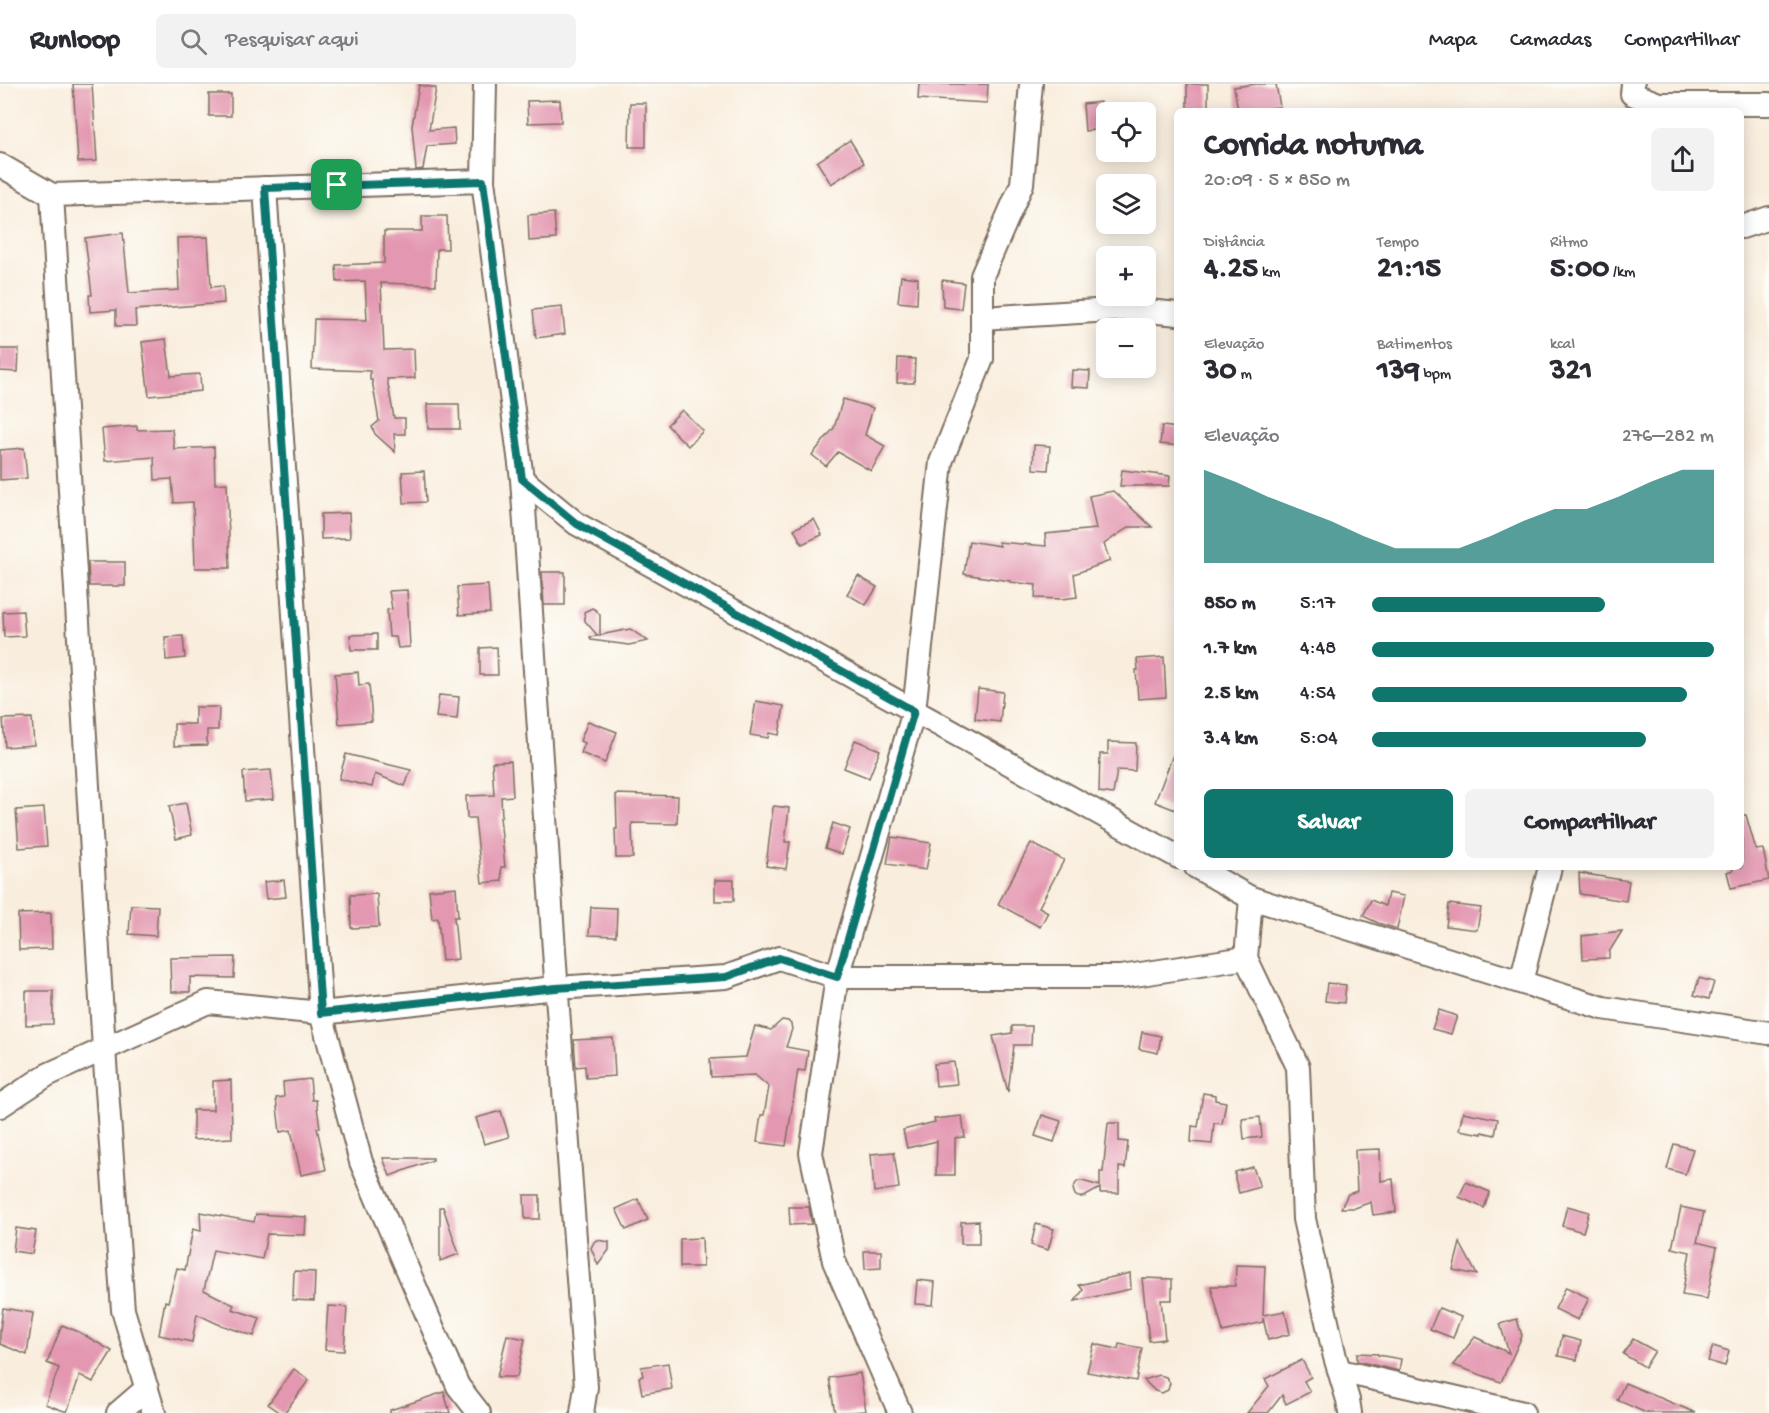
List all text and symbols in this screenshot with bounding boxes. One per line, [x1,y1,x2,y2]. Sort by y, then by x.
search box [156,14,576,68]
text: Runloop [30,25,120,58]
icon: search [177,25,210,58]
text: Pesquisar aqui [225,28,359,54]
text: Mapa [1429,29,1477,54]
text: Camadas [1510,29,1591,54]
text: Compartilhar [1624,29,1739,54]
map controls [1096,102,1156,378]
button: locate [1096,102,1156,162]
text: Corrida noturna [1204,128,1422,166]
button: share [1651,128,1714,191]
pin [311,159,362,210]
icon: arrive [320,168,353,201]
text: 20:09 · 5 × 850 m [1204,170,1350,193]
button: layers [1096,174,1156,234]
text: Distância [1204,234,1265,253]
text: Tempo [1377,234,1419,253]
text: Ritmo [1550,234,1588,253]
button: + [1096,246,1156,306]
text: 4.25 [1204,253,1258,288]
text: 21:15 [1377,253,1441,288]
text: 5:00 [1550,253,1609,288]
text: km [1258,264,1280,283]
text: /km [1609,264,1635,283]
button: − [1096,318,1156,378]
text: Elevação [1204,336,1264,355]
text: Batimentos [1377,336,1452,355]
text: kcal [1550,336,1575,355]
text: 30 [1204,355,1237,390]
text: 139 [1377,355,1420,390]
text: 321 [1550,355,1592,390]
text: m [1237,366,1252,385]
text: bpm [1420,366,1451,385]
text: Elevação [1204,426,1279,449]
text: 276–282 m [1622,426,1714,449]
text: 850 m [1204,593,1256,616]
text: 5:17 [1300,593,1335,616]
text: 1.7 km [1204,638,1257,661]
text: 4:48 [1300,638,1336,661]
text: 2.5 km [1204,683,1258,706]
text: 4:54 [1300,683,1336,706]
text: 3.4 km [1204,728,1258,751]
text: 5:04 [1300,728,1338,751]
button: Salvar [1204,789,1453,858]
button: Compartilhar [1465,789,1714,858]

